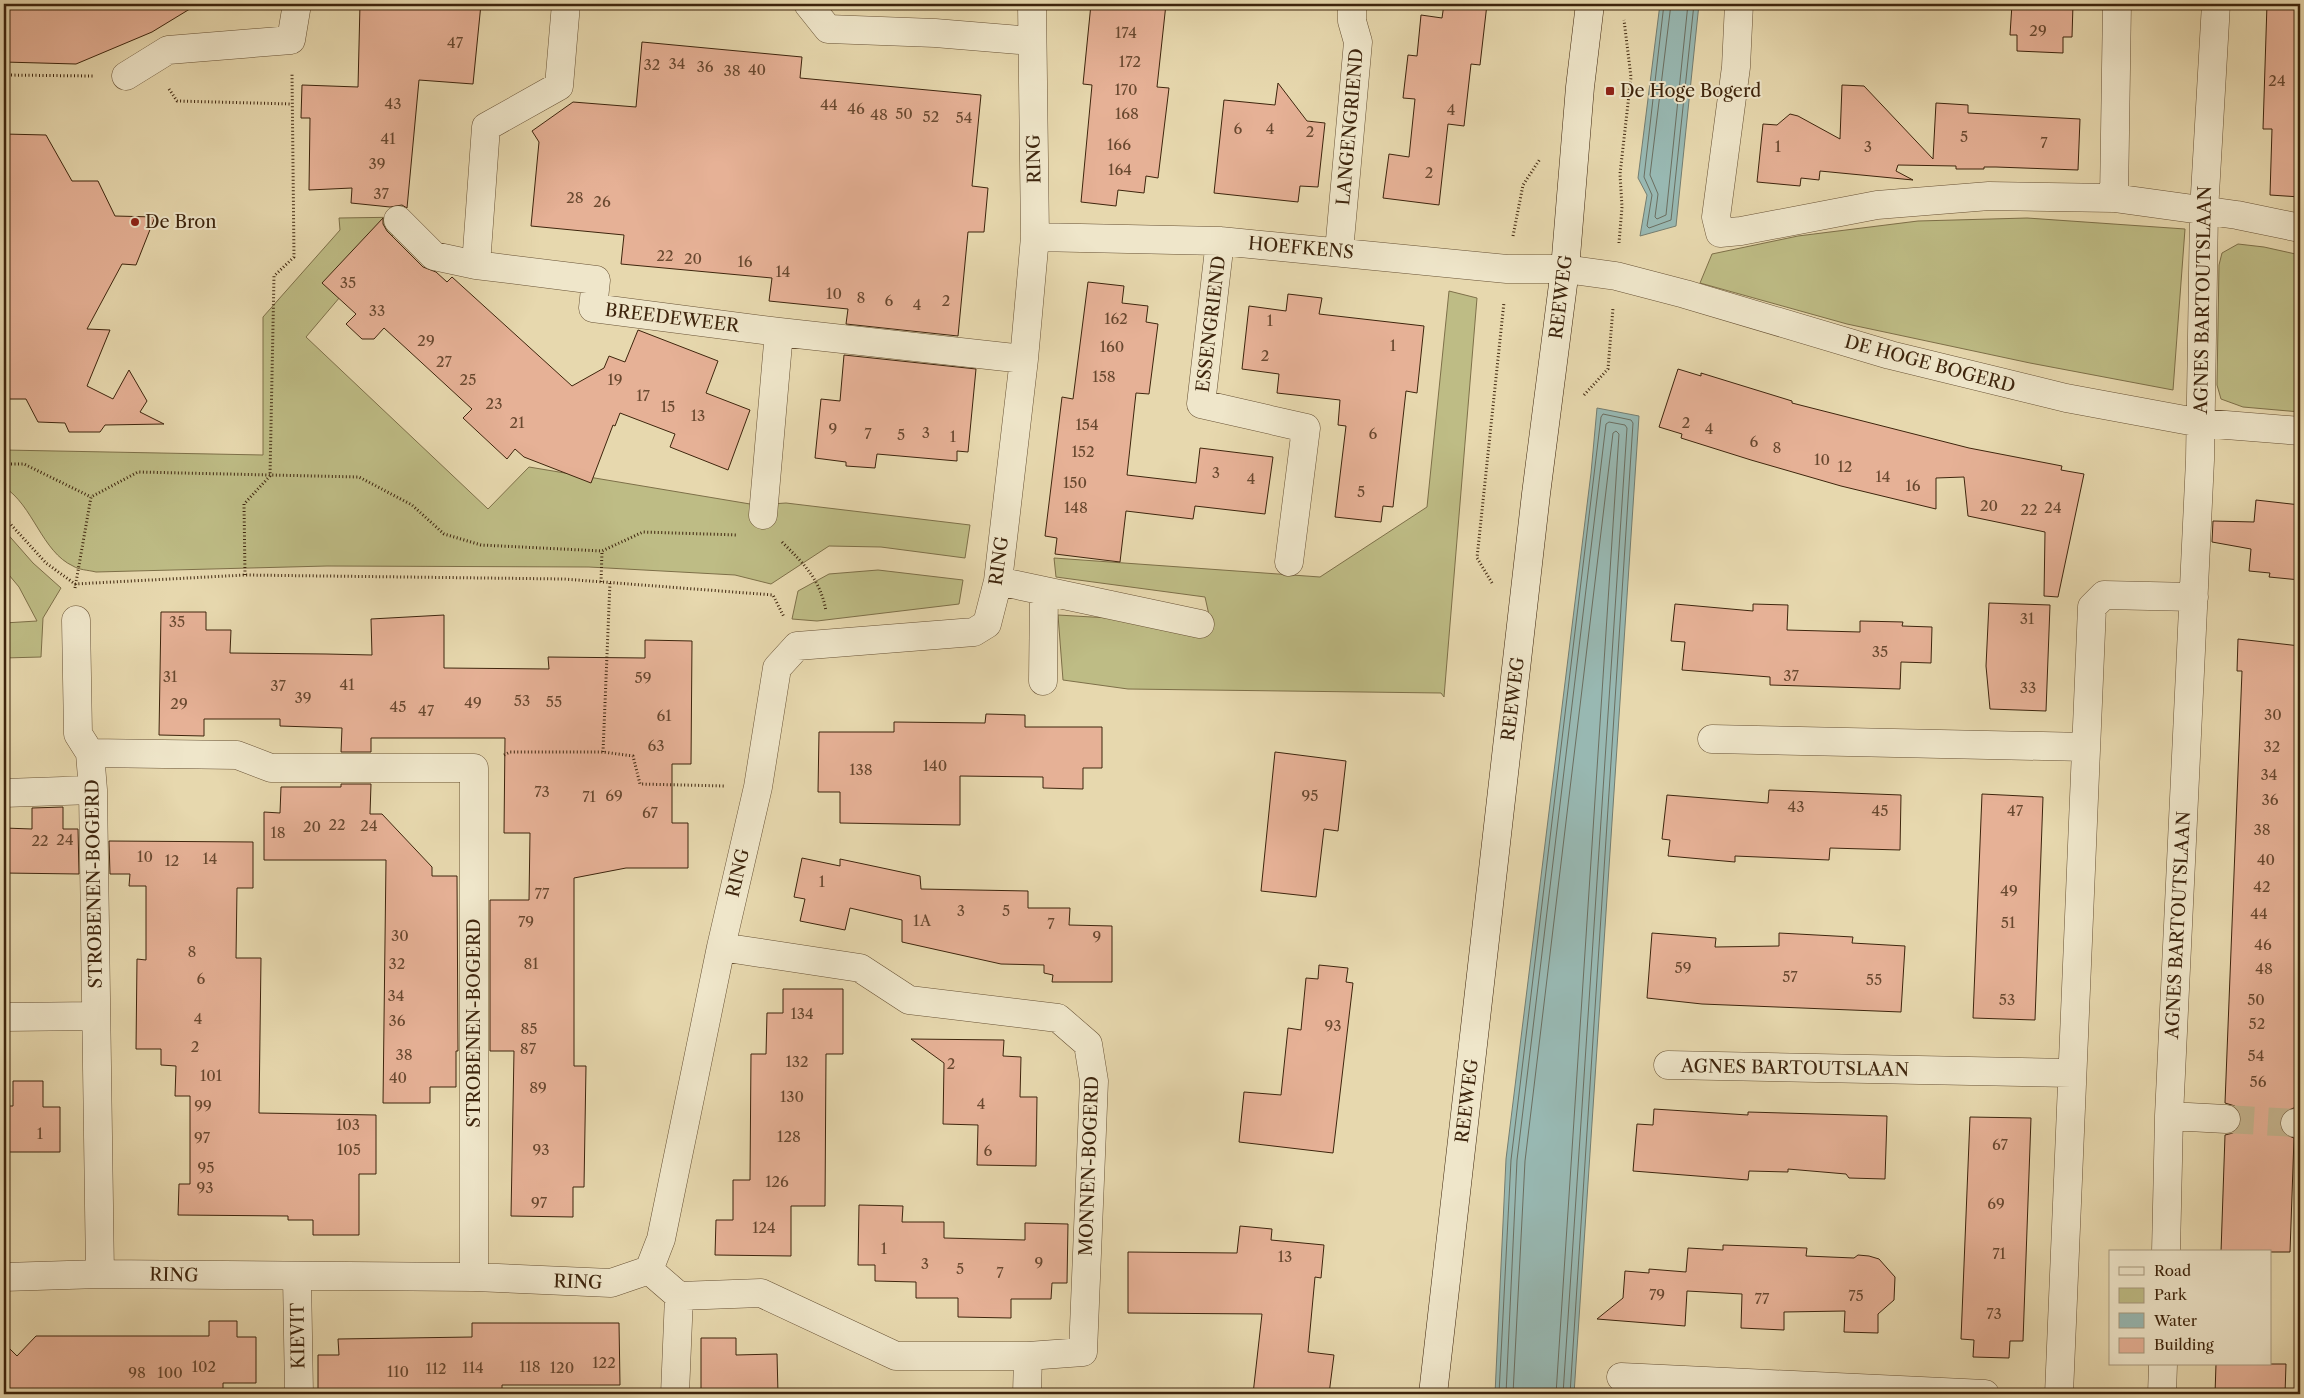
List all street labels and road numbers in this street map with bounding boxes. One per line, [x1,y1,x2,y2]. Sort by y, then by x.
street label: LANGENGRIEND [1332,47,1368,207]
street label: RING [1023,134,1045,184]
street label: AGNES BARTOUTSLAAN [2190,186,2216,415]
street label: HOEFKENS [1247,232,1355,264]
street label: REEWEG [1545,253,1577,340]
street label: ESSENGRIEND [1192,254,1230,394]
street label: BREEDEWEER [604,299,741,337]
street label: DE HOGE BOGERD [1842,331,2018,397]
street label: RING [985,535,1013,587]
street label: REEWEG [1497,655,1529,742]
street label: STROBENEN-BOGERD [81,779,107,989]
street label: AGNES BARTOUTSLAAN [2161,810,2195,1041]
street label: RING [722,846,754,899]
street label: STROBENEN-BOGERD [463,918,485,1128]
street label: AGNES BARTOUTSLAAN [1680,1055,1909,1081]
street label: REEWEG [1451,1057,1483,1144]
street label: MONNEN-BOGERD [1075,1076,1103,1256]
street label: RING [149,1264,199,1286]
street label: RING [553,1270,603,1294]
street label: KIEVIT [286,1302,310,1369]

